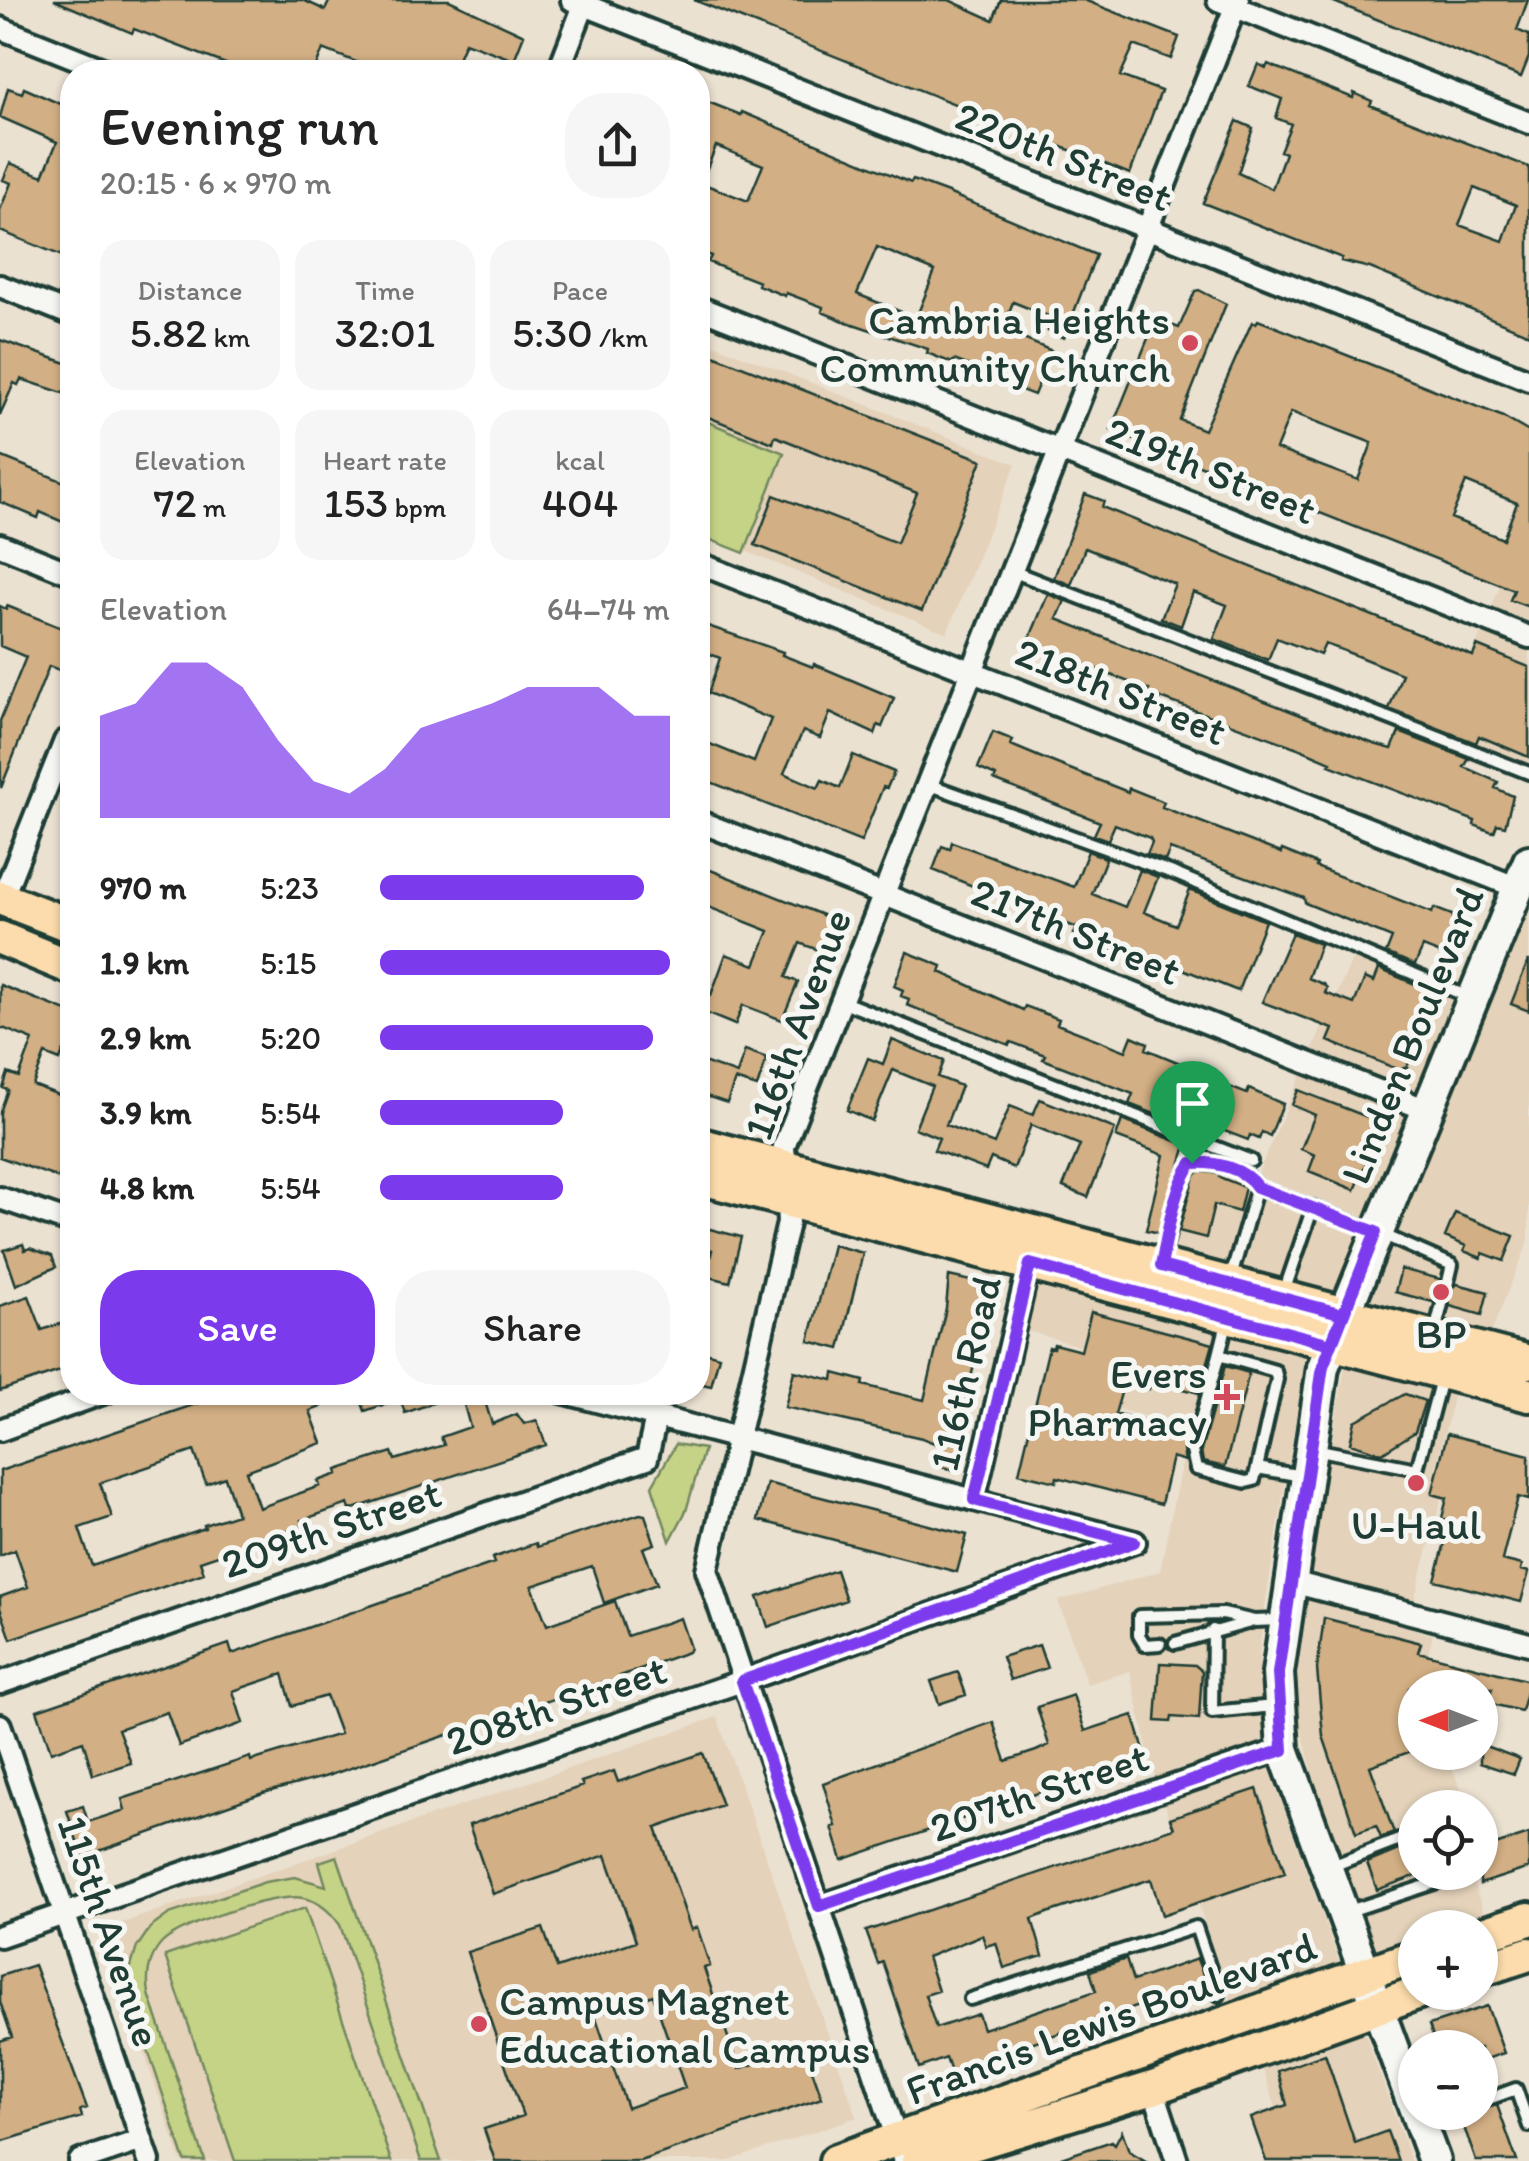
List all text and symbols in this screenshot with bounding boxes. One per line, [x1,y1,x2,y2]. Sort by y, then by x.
street label: 220th Street [949,90,1179,222]
text: Evening run [100,93,379,159]
button: share [565,93,670,198]
text: 20:15 · 6 × 970 m [100,164,332,202]
text: Distance [138,273,242,307]
text: Time [355,273,415,307]
text: Pace [552,273,608,307]
place label: Cambria Heights Community Church [819,294,1170,393]
text: 5.82 [130,307,207,358]
text: 32:01 [335,307,435,358]
text: 5:30 [512,307,593,358]
text: km [207,320,250,354]
text: /km [593,320,648,354]
marker: Cambria Heights Community Church [1179,332,1201,354]
street label: 219th Street [1099,405,1323,535]
text: Elevation [134,443,246,477]
text: Heart rate [323,443,447,477]
text: kcal [555,443,605,477]
text: 72 [154,477,197,528]
text: 153 [324,477,388,528]
text: 404 [542,477,618,528]
text: m [197,490,226,524]
text: bpm [388,490,446,524]
text: Elevation [100,590,227,628]
text: 64–74 m [547,590,670,628]
street label: 218th Street [1008,626,1234,756]
street label: 217th Street [964,866,1188,996]
text: 970 m [100,869,186,907]
text: 5:23 [260,869,319,907]
street label: Linden Boulevard [1329,879,1495,1191]
street label: 116th Avenue [732,902,862,1146]
text: 1.9 km [100,944,189,982]
text: 5:15 [260,944,316,982]
text: 2.9 km [100,1019,191,1057]
text: 5:20 [260,1019,321,1057]
pin [1150,1061,1235,1164]
icon: arrive [1165,1076,1220,1131]
text: 3.9 km [100,1094,192,1132]
text: 5:54 [260,1094,321,1132]
text: 4.8 km [100,1169,194,1207]
text: 5:54 [260,1169,321,1207]
button: Save [100,1270,375,1385]
button: Share [395,1270,670,1385]
street label: 116th Road [918,1271,1012,1475]
marker: BP [1430,1281,1452,1303]
place label: BP [1415,1308,1467,1359]
place label: Evers Pharmacy [1027,1348,1207,1447]
marker: Evers Pharmacy [1216,1386,1238,1408]
street label: 209th Street [215,1467,447,1589]
marker: U-Haul [1405,1472,1427,1494]
place label: U-Haul [1351,1499,1481,1550]
street label: 208th Street [439,1644,673,1766]
north arrow [1398,1670,1498,1770]
map controls [1398,1670,1498,2130]
street label: 207th Street [923,1731,1155,1853]
button: locate [1398,1790,1498,1890]
street label: 115th Avenue [47,1809,173,2053]
button: + [1398,1910,1498,2010]
street label: Francis Lewis Boulevard [899,1920,1323,2116]
place label: Campus Magnet Educational Campus [499,1975,870,2074]
marker: Campus Magnet Educational Campus [468,2013,490,2035]
button: − [1398,2030,1498,2130]

